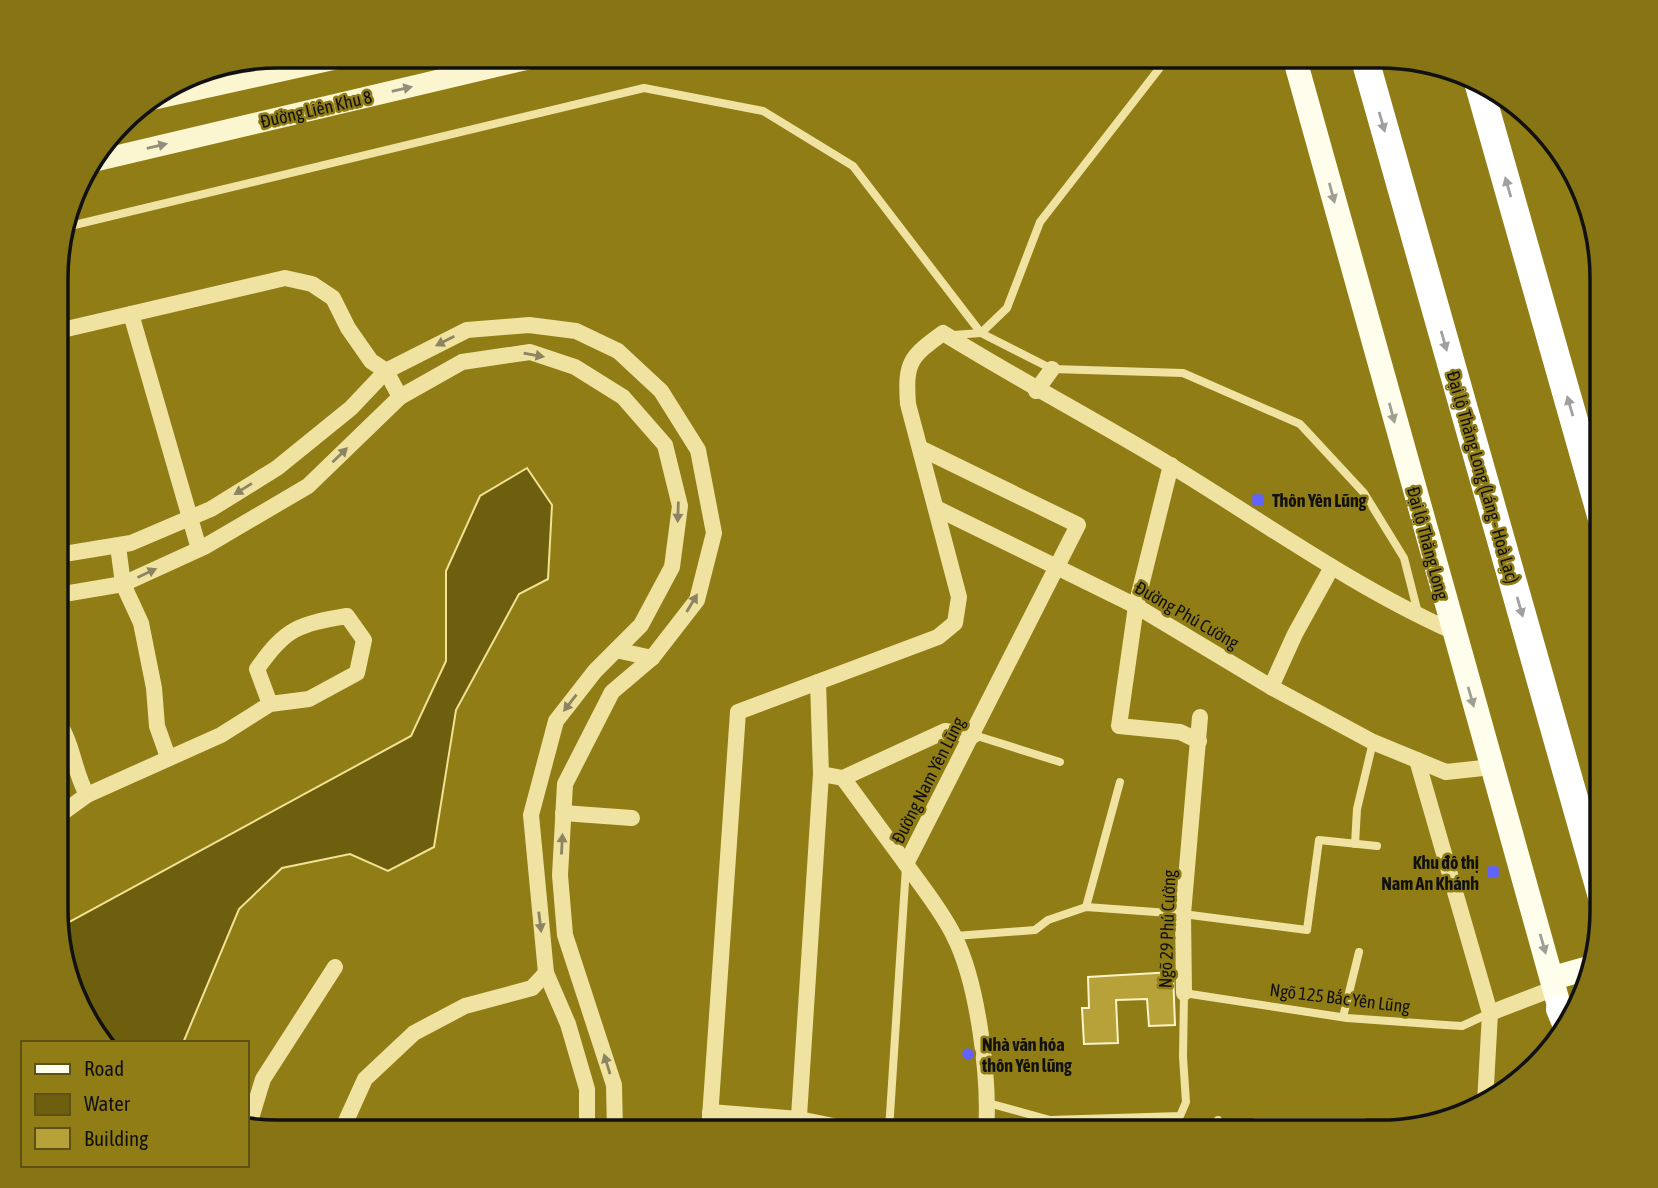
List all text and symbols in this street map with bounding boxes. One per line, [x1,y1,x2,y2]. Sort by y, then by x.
one-way arrow [391,83,413,94]
street label: Đường Liên Khu 8 [258,86,374,132]
one-way arrow [1378,112,1388,133]
one-way arrow [146,140,168,151]
one-way arrow [1502,176,1512,197]
one-way arrow [1327,182,1338,204]
one-way arrow [1439,330,1450,352]
one-way arrow [435,336,455,347]
one-way arrow [523,350,545,361]
street label: Đại lộ Thăng Long (Láng - Hoà Lạc) [1443,368,1523,586]
one-way arrow [1564,395,1574,416]
one-way arrow [1387,402,1398,424]
one-way arrow [331,448,348,464]
one-way arrow [234,483,253,496]
street label: Đại lộ Thăng Long [1403,484,1453,602]
place label: Thôn Yên Lũng [1272,490,1367,511]
marker: Thôn Yên Lũng [1250,492,1266,508]
one-way arrow [673,501,684,523]
one-way arrow [137,567,157,579]
street label: Đường Phú Cường [1131,577,1243,653]
one-way arrow [686,594,699,613]
one-way arrow [1515,597,1525,618]
one-way arrow [1467,687,1477,708]
one-way arrow [563,695,578,712]
street label: Đường Nam Yên Lũng [887,713,969,847]
one-way arrow [556,833,567,855]
place label: Khu đô thị Nam An Khánh [1381,852,1479,894]
marker: Khu đô thị Nam An Khánh [1485,864,1501,880]
street label: Ngõ 29 Phú Cường [1154,869,1180,989]
one-way arrow [534,912,545,934]
one-way arrow [1539,934,1549,955]
street label: Ngõ 125 Bắc Yên Lũng [1269,979,1412,1017]
place label: Nhà văn hóa thôn Yên lũng [981,1034,1072,1076]
legend [21,1041,248,1167]
marker: Nhà văn hóa thôn Yên lũng [960,1046,976,1062]
one-way arrow [602,1054,612,1075]
text: Road [84,1056,124,1080]
text: Water [84,1091,131,1115]
text: Building [84,1126,148,1150]

